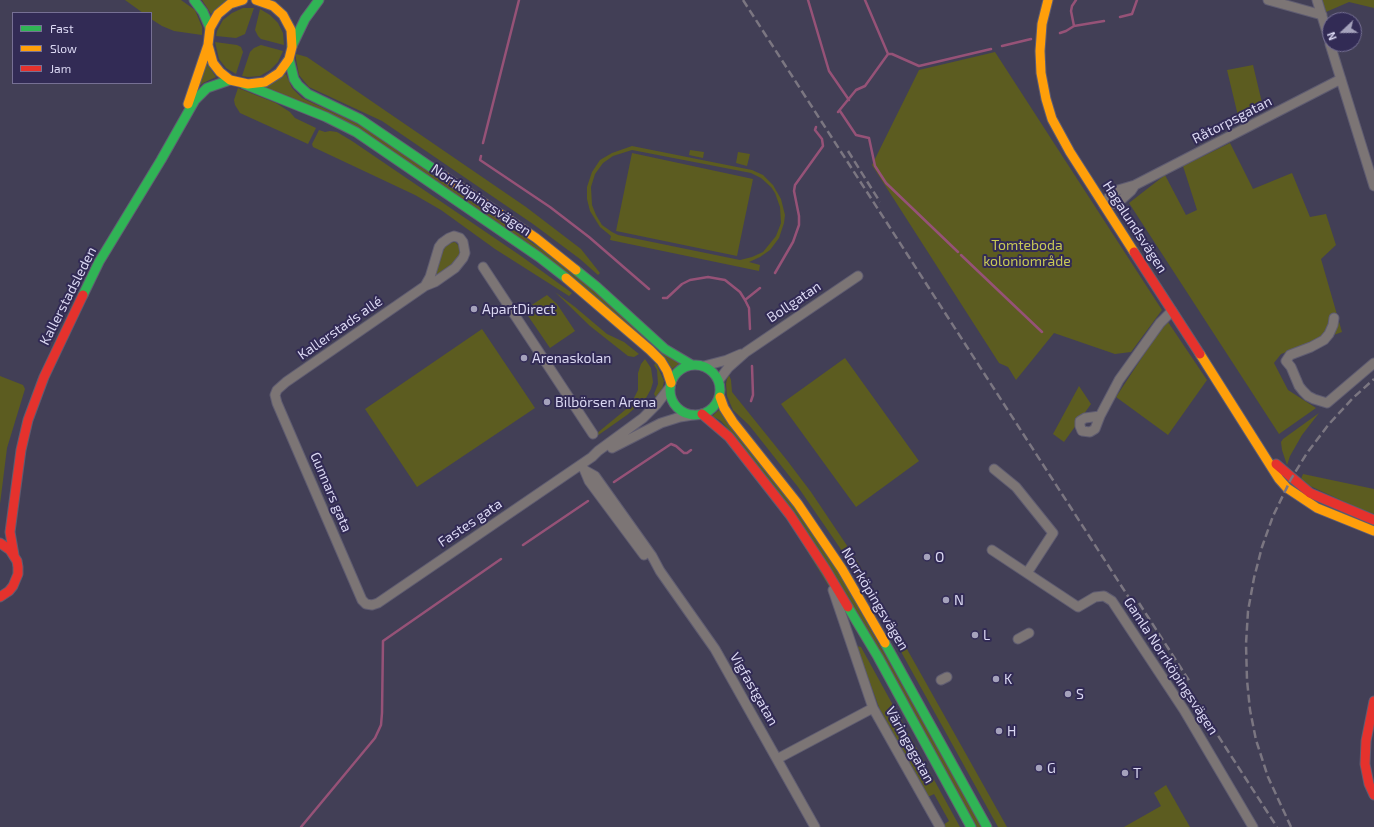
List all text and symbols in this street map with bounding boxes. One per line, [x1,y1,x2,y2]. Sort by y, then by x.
legend [12,12,152,84]
north arrow [1322,12,1362,52]
text: Fast [50,21,73,35]
text: N [1324,30,1339,42]
text: Slow [50,41,77,55]
text: Jam [50,61,71,75]
street label: Råtorpsgatan [1189,93,1275,147]
street label: Norrköpingsvägen [428,160,534,240]
street label: Hagalundsvägen [1099,178,1171,276]
park label: Tomteboda koloniområde [983,237,1071,270]
street label: Kallerstadsleden [36,244,100,348]
street label: Bollgatan [764,278,824,326]
street label: Kallerstads allé [295,293,385,363]
place label: ApartDirect [482,301,555,317]
marker: ApartDirect [469,304,479,314]
place label: Arenaskolan [532,350,611,366]
marker: Arenaskolan [519,353,529,363]
place label: Bilbörsen Arena [555,394,656,410]
marker: Bilbörsen Arena [542,397,552,407]
street label: Gunnars gata [307,450,355,534]
street label: Fastes gata [435,495,505,551]
street label: Norrköpingsvägen [838,545,912,653]
place label: O [935,549,944,565]
marker: O [922,552,932,562]
place label: N [954,592,964,608]
street label: Gamla Norrköpingsvägen [1120,594,1222,738]
marker: N [941,595,951,605]
place label: L [983,627,990,643]
marker: L [970,630,980,640]
street label: Vigfastgatan [726,649,782,729]
place label: K [1004,671,1012,687]
marker: K [991,674,1001,684]
place label: S [1076,686,1084,702]
marker: S [1063,689,1073,699]
street label: Väringagatan [882,704,938,786]
place label: H [1007,723,1016,739]
marker: H [994,726,1004,736]
place label: G [1047,760,1056,776]
marker: G [1034,763,1044,773]
place label: T [1133,765,1141,781]
marker: T [1120,768,1130,778]

